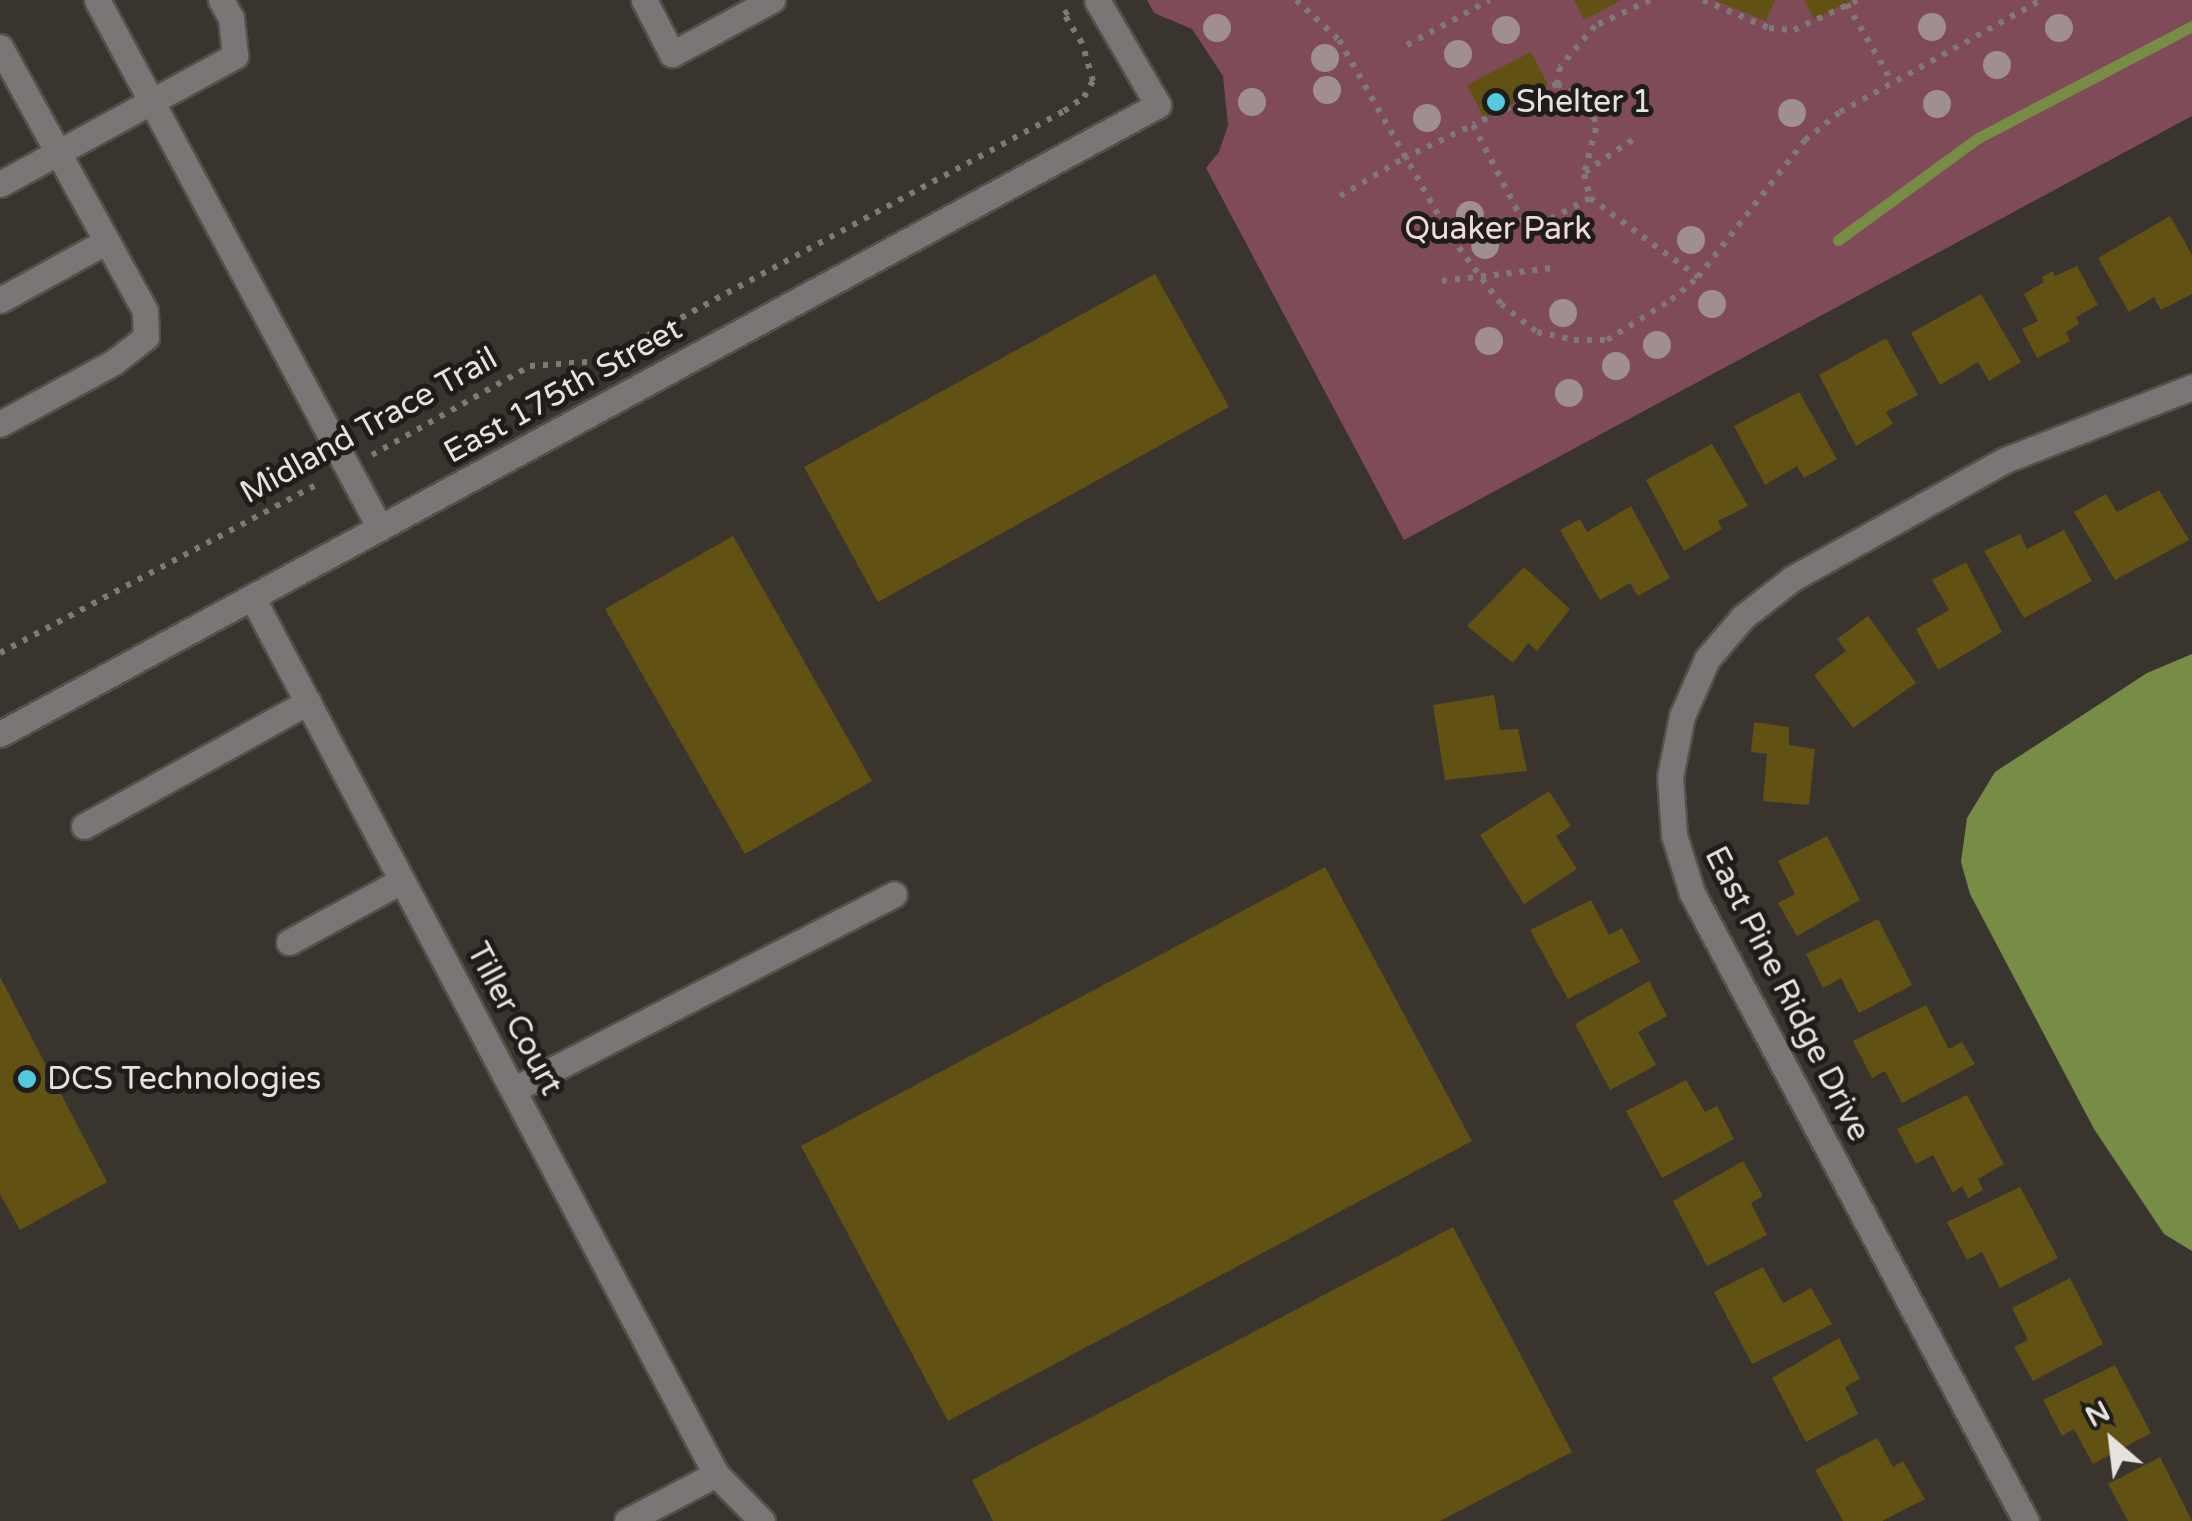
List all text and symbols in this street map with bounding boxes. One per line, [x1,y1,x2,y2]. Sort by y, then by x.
place label: Shelter 1 [1516,83,1652,121]
marker: Shelter 1 [1485,91,1507,113]
park label: Quaker Park [1404,210,1592,248]
street label: East 175th Street [437,310,689,472]
street label: Midland Trace Trail [234,339,504,513]
street label: East Pine Ridge Drive [1696,840,1878,1148]
street label: Tiller Court [458,936,570,1102]
place label: DCS Technologies [47,1060,321,1098]
marker: DCS Technologies [16,1068,38,1090]
north arrow [2062,1391,2162,1491]
text: N [2080,1394,2116,1435]

